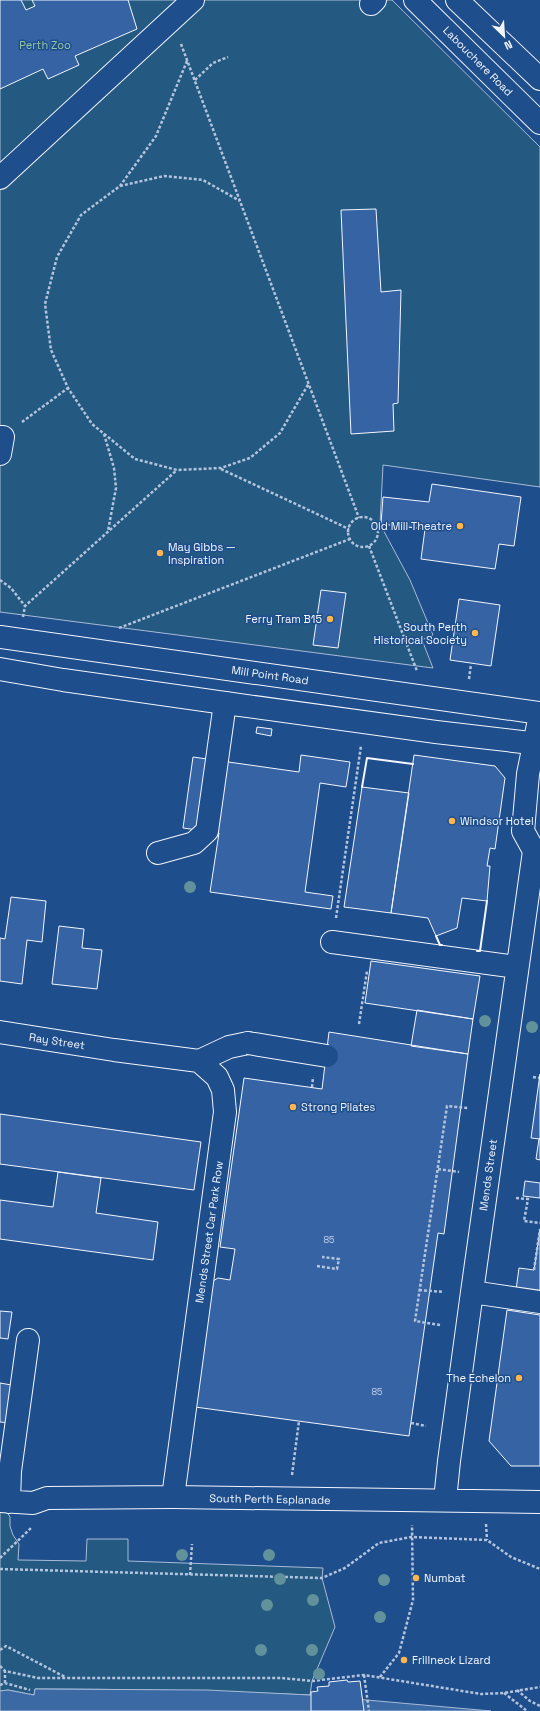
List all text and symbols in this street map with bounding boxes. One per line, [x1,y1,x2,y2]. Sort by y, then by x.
north arrow [484,16,524,56]
street label: Labouchere Road [440,23,516,99]
text: N [502,37,515,53]
park label: Perth Zoo [19,38,71,52]
place label: Old Mill Theatre [371,519,452,533]
marker: Old Mill Theatre [455,521,465,531]
place label: May Gibbs — Inspiration [168,540,236,567]
marker: May Gibbs — Inspiration [155,548,165,558]
place label: Ferry Tram B15 [245,612,322,626]
marker: Ferry Tram B15 [325,614,335,624]
place label: South Perth Historical Society [374,620,467,647]
marker: South Perth Historical Society [470,628,480,638]
street label: Mill Point Road [230,663,310,687]
place label: Windsor Hotel [460,814,534,828]
marker: Windsor Hotel [447,816,457,826]
street label: Ray Street [28,1030,86,1052]
place label: Strong Pilates [301,1100,376,1114]
marker: Strong Pilates [288,1102,298,1112]
street label: Mends Street [476,1138,500,1212]
street label: Mends Street Car Park Row [192,1160,226,1304]
house number: 85 [324,1234,335,1246]
place label: The Echelon [446,1371,511,1385]
marker: The Echelon [514,1373,524,1383]
house number: 85 [372,1386,383,1398]
street label: South Perth Esplanade [209,1491,331,1507]
place label: Numbat [424,1571,466,1585]
marker: Numbat [411,1573,421,1583]
place label: Frillneck Lizard [412,1653,491,1667]
marker: Frillneck Lizard [399,1655,409,1665]

